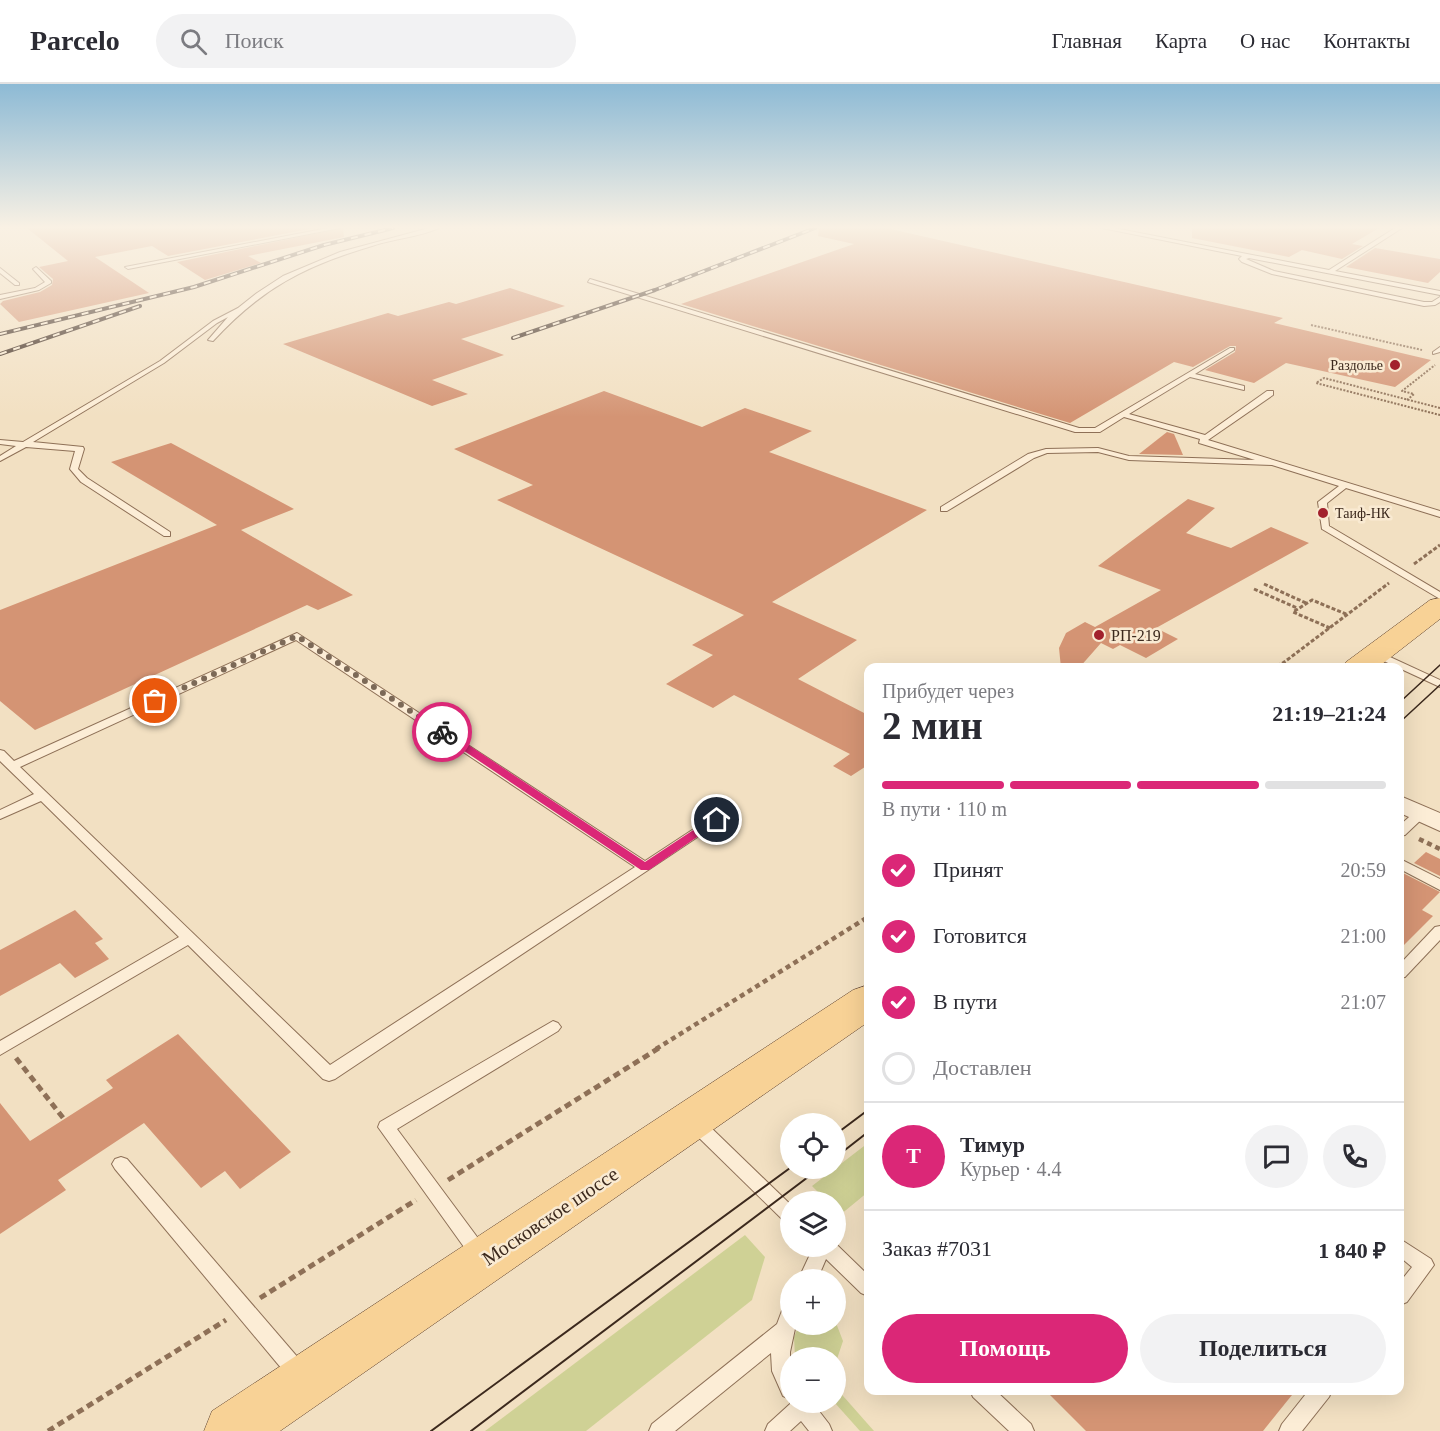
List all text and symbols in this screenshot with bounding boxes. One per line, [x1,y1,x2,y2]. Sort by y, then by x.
search box [156,14,576,68]
text: Parcelo [30,25,120,56]
icon: search [177,25,210,58]
text: Поиск [225,28,284,53]
text: Главная [1052,29,1122,53]
text: Карта [1155,29,1207,53]
text: О нас [1240,29,1290,53]
text: Контакты [1323,29,1410,53]
place label: Раздолье [1330,358,1383,373]
marker: Раздолье [1388,358,1402,372]
marker: Таиф-НК [1316,506,1330,520]
place label: Таиф-НК [1335,506,1391,521]
place label: РП-219 [1111,627,1161,644]
marker: РП-219 [1092,628,1106,642]
pin [129,675,180,726]
text: Прибудет через [882,680,1014,702]
icon: bag [138,684,171,717]
text: 21:19–21:24 [1272,701,1386,726]
courier [412,702,472,762]
text: 2 мин [882,704,983,747]
icon: bike [426,716,459,749]
pin [691,794,742,845]
text: В пути · 110 m [882,798,1007,820]
icon: home [700,803,733,836]
icon: check [882,854,915,887]
text: Принят [933,857,1003,882]
text: 20:59 [1340,859,1386,881]
icon: check [882,920,915,953]
text: Готовится [933,923,1027,948]
text: 21:00 [1340,925,1386,947]
icon: check [882,986,915,1019]
text: В пути [933,989,997,1014]
text: 21:07 [1340,991,1386,1013]
text: Доставлен [933,1055,1032,1080]
map controls [780,1113,846,1413]
button: locate [780,1113,846,1179]
button: chat [1245,1125,1308,1188]
button: phone [1323,1125,1386,1188]
text: Тимур [960,1132,1025,1157]
text: Т [906,1143,921,1168]
text: Курьер · 4.4 [960,1158,1062,1180]
street label: Московское шоссе [478,1162,622,1270]
button: layers [780,1191,846,1257]
text: Заказ #7031 [882,1236,992,1261]
text: 1 840 ₽ [1318,1238,1386,1263]
button: + [780,1269,846,1335]
button: Помощь [882,1314,1128,1383]
button: Поделиться [1140,1314,1386,1383]
button: − [780,1347,846,1413]

